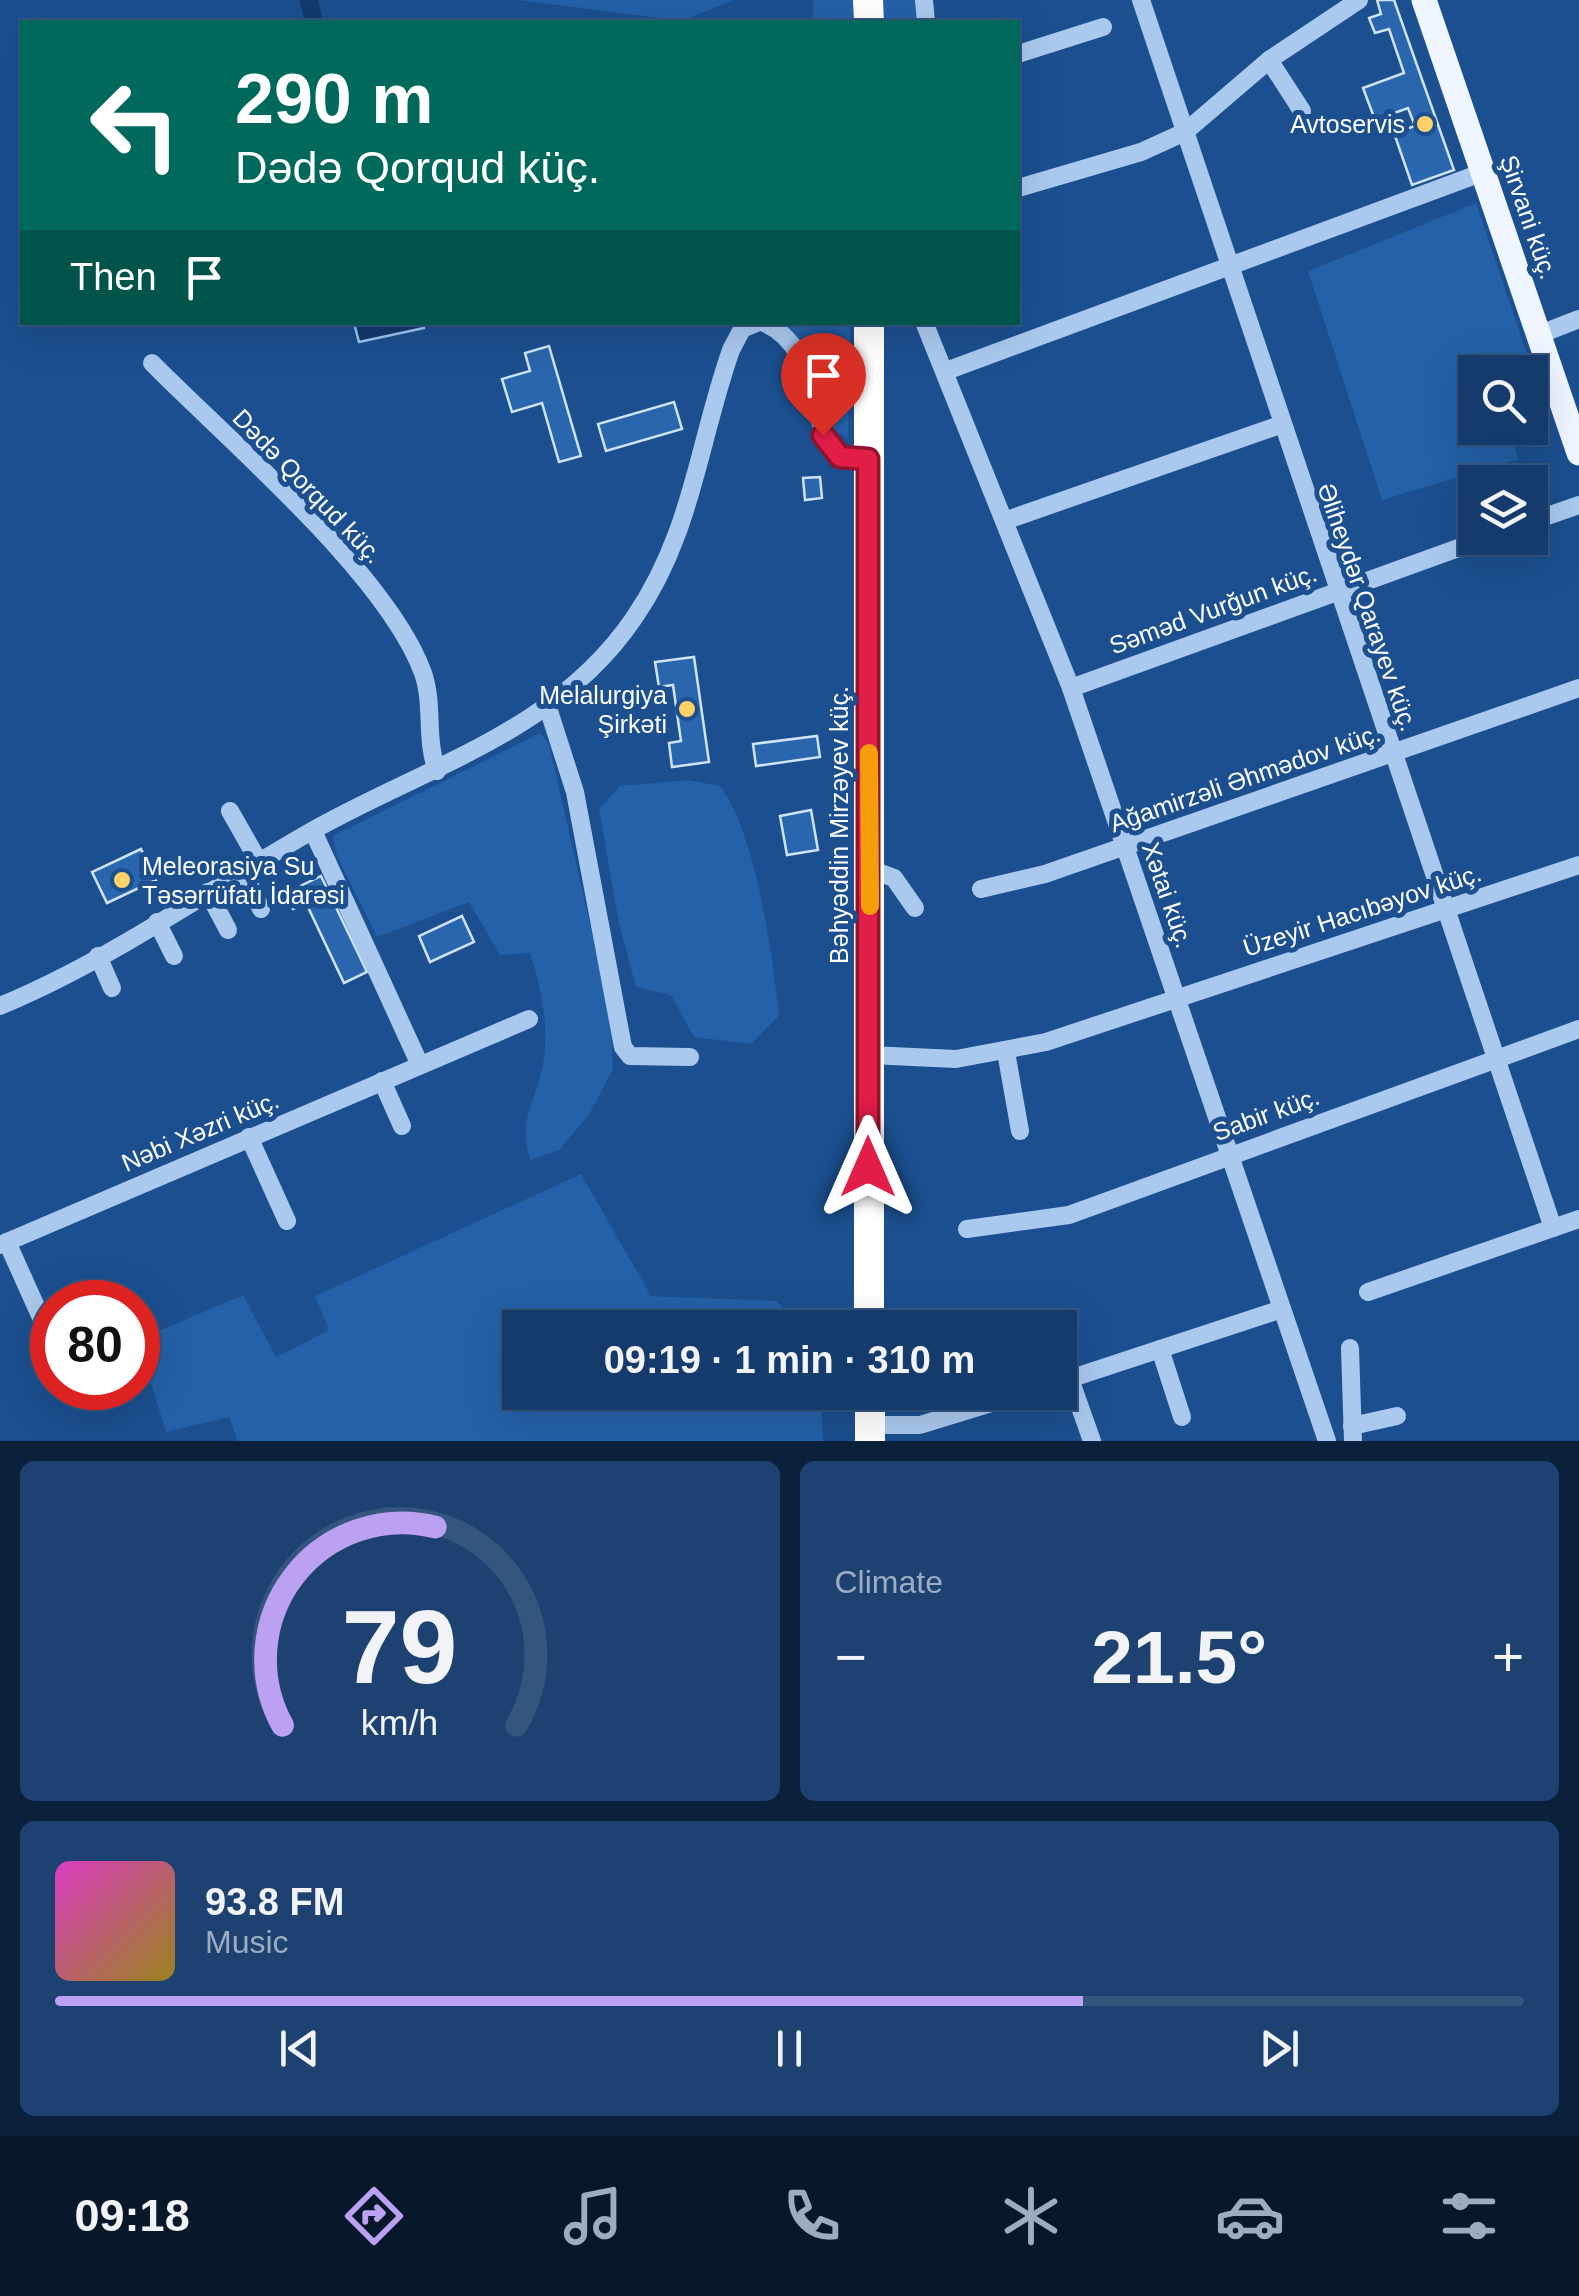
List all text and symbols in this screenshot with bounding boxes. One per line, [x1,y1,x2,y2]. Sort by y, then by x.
icon: left [70,60,200,190]
text: 290 m [235,60,433,138]
place label: Avtoservis [1290,110,1405,138]
marker: Avtoservis [1414,113,1436,135]
text: Dədə Qorqud küç. [235,142,600,193]
street label: Şirvani küç. [1495,151,1563,283]
icon: arrive [177,250,232,305]
text: Then [70,256,157,298]
pin [781,333,866,436]
icon: arrive [796,348,851,403]
map controls [1458,355,1548,555]
button: search [1458,355,1548,445]
street label: Dədə Qorqud küç. [227,403,389,569]
button: layers [1458,465,1548,555]
street label: Əliheydər Qarayev küç. [1312,479,1424,735]
street label: Səməd Vurğun küç. [1105,558,1321,660]
place label: Melalurgiya Şirkəti [539,681,667,738]
street label: Bəhyəddin Mirzəyev küç. [825,686,853,964]
marker: Melalurgiya Şirkəti [676,698,698,720]
street label: Ağamirzəli Əhmədov küç. [1106,718,1384,838]
street label: Xətai küç. [1137,839,1199,951]
place label: Meleorasiya Su Təsərrüfatı İdarəsi [142,852,345,909]
street label: Üzeyir Hacıbəyov küç. [1239,858,1485,962]
marker: Meleorasiya Su Təsərrüfatı İdarəsi [111,869,133,891]
street label: Sabir küç. [1209,1082,1323,1146]
street label: Nəbi Xəzri küç. [117,1085,283,1177]
position arrow [816,1115,920,1219]
speed limit sign: 80 [30,1280,160,1410]
text: 09:19 · 1 min · 310 m [604,1339,975,1381]
text: Climate [835,1564,943,1600]
text: 79 [342,1589,458,1705]
text: 21.5° [1091,1615,1267,1699]
text: − [835,1626,867,1688]
text: + [1492,1626,1524,1688]
text: km/h [361,1703,438,1743]
text: 93.8 FM [205,1881,344,1923]
text: Music [205,1924,289,1960]
icon: previous [272,2021,327,2076]
icon: pause [762,2021,817,2076]
icon: next [1252,2021,1307,2076]
icon: directions [339,2181,409,2251]
icon: music [558,2181,628,2251]
icon: phone [777,2181,847,2251]
icon: climate [996,2181,1066,2251]
icon: car [1215,2181,1285,2251]
icon: filters [1434,2181,1504,2251]
text: 09:18 [75,2190,190,2241]

